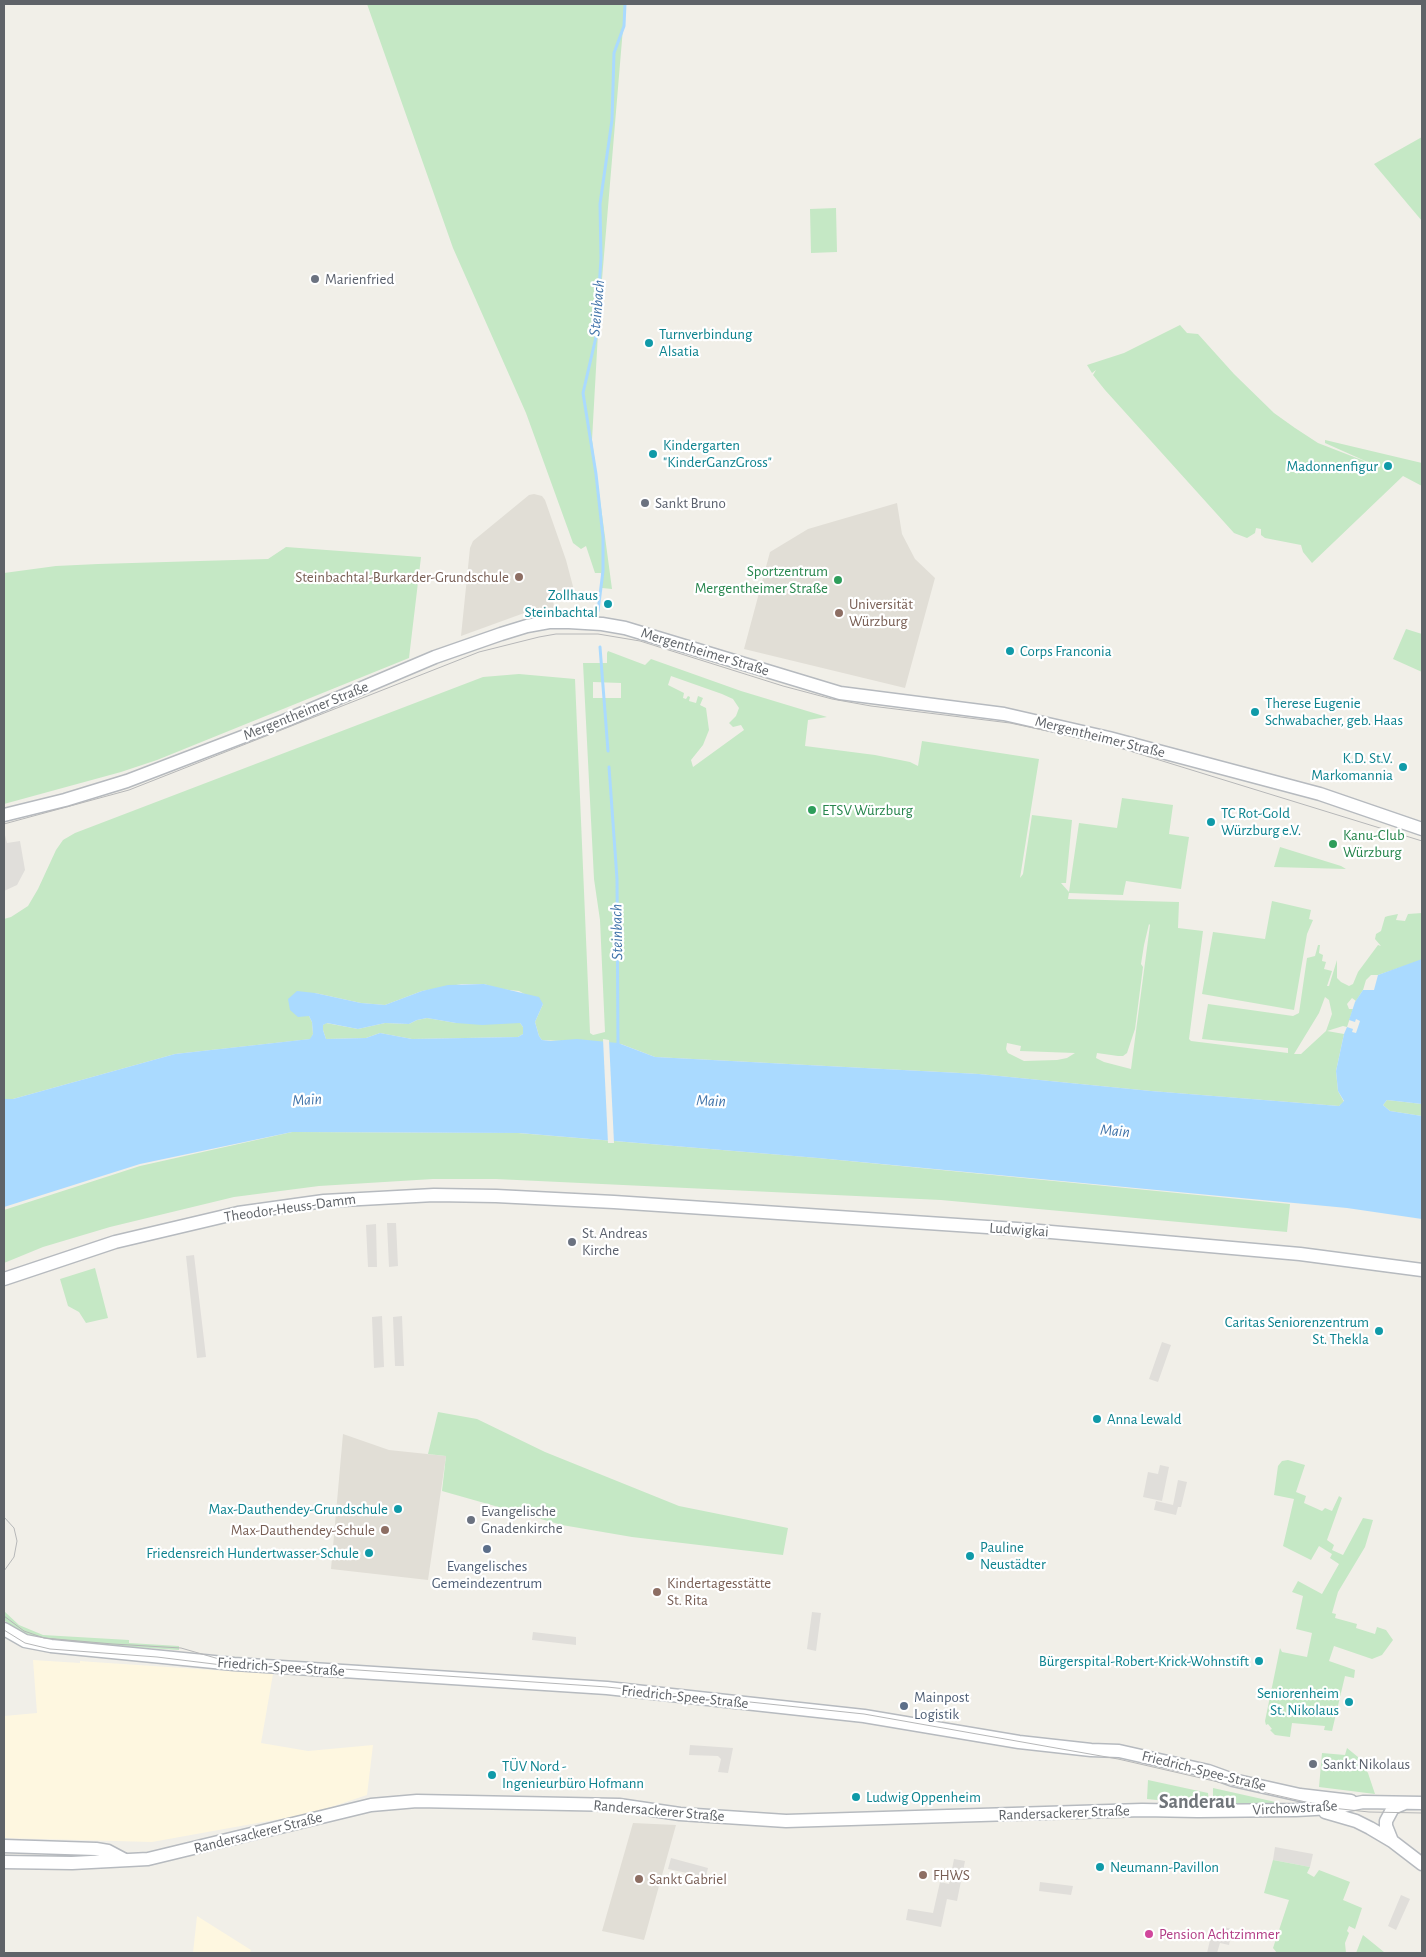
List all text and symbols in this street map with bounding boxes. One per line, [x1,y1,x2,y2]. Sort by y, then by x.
place label: Marienfried [325,270,394,288]
marker: Marienfried [309,273,321,285]
water label: Steinbach [585,279,609,337]
place label: Turnverbindung Alsatia [659,325,752,360]
marker: Turnverbindung Alsatia [643,337,655,349]
place label: Kindergarten "KinderGanzGross" [663,436,772,471]
marker: Kindergarten "KinderGanzGross" [647,448,659,460]
place label: Madonnenfigur [1287,457,1378,475]
marker: Madonnenfigur [1382,460,1394,472]
place label: Sankt Bruno [655,494,726,512]
marker: Sankt Bruno [639,497,651,509]
place label: Sportzentrum Mergentheimer Straße [695,562,828,597]
place label: Steinbachtal-Burkarder-Grundschule [295,568,509,586]
marker: Steinbachtal-Burkarder-Grundschule [513,571,525,583]
marker: Sportzentrum Mergentheimer Straße [832,574,844,586]
place label: Zollhaus Steinbachtal [524,586,598,621]
place label: Universität Würzburg [849,595,913,630]
marker: Zollhaus Steinbachtal [602,598,614,610]
marker: Universität Würzburg [833,607,845,619]
street label: Mergentheimer Straße [639,624,771,680]
place label: Corps Franconia [1020,642,1112,660]
marker: Corps Franconia [1004,645,1016,657]
street label: Mergentheimer Straße [241,678,371,744]
place label: Therese Eugenie Schwabacher, geb. Haas [1265,694,1403,729]
marker: Therese Eugenie Schwabacher, geb. Haas [1249,706,1261,718]
street label: Mergentheimer Straße [1033,712,1167,762]
place label: K.D. St.V. Markomannia [1311,749,1393,784]
marker: K.D. St.V. Markomannia [1397,761,1409,773]
place label: ETSV Würzburg [822,801,913,819]
marker: ETSV Würzburg [806,804,818,816]
place label: TC Rot-Gold Würzburg e.V. [1221,804,1301,839]
marker: TC Rot-Gold Würzburg e.V. [1205,816,1217,828]
place label: Kanu-Club Würzburg [1343,826,1405,861]
marker: Kanu-Club Würzburg [1327,838,1339,850]
water label: Steinbach [607,904,627,960]
water label: Main [292,1089,322,1111]
water label: Main [696,1091,726,1111]
water label: Main [1099,1120,1131,1142]
street label: Theodor-Heuss-Damm [223,1190,357,1226]
street label: Ludwigkai [989,1219,1049,1241]
place label: St. Andreas Kirche [582,1224,648,1259]
marker: St. Andreas Kirche [566,1236,578,1248]
place label: Caritas Seniorenzentrum St. Thekla [1225,1313,1369,1348]
marker: Caritas Seniorenzentrum St. Thekla [1373,1325,1385,1337]
place label: Anna Lewald [1107,1410,1181,1428]
marker: Anna Lewald [1091,1413,1103,1425]
place label: Max-Dauthendey-Grundschule [208,1500,388,1518]
place label: Evangelische Gnadenkirche [481,1502,563,1537]
marker: Max-Dauthendey-Grundschule [392,1503,404,1515]
marker: Evangelische Gnadenkirche [465,1514,477,1526]
place label: Max-Dauthendey-Schule [231,1521,375,1539]
marker: Max-Dauthendey-Schule [379,1524,391,1536]
place label: Pauline Neustädter [980,1538,1046,1573]
marker: Evangelisches Gemeindezentrum [481,1543,493,1555]
place label: Friedensreich Hundertwasser-Schule [146,1544,359,1562]
marker: Friedensreich Hundertwasser-Schule [363,1547,375,1559]
marker: Pauline Neustädter [964,1550,976,1562]
place label: Evangelisches Gemeindezentrum [432,1557,542,1592]
place label: Kindertagesstätte St. Rita [667,1574,771,1609]
marker: Kindertagesstätte St. Rita [651,1586,663,1598]
place label: Bürgerspital-Robert-Krick-Wohnstift [1039,1652,1249,1670]
street label: Friedrich-Spee-Straße [217,1654,345,1680]
marker: Bürgerspital-Robert-Krick-Wohnstift [1253,1655,1265,1667]
street label: Friedrich-Spee-Straße [621,1681,749,1713]
place label: Seniorenheim St. Nikolaus [1257,1684,1339,1719]
place label: Mainpost Logistik [914,1688,969,1723]
marker: Seniorenheim St. Nikolaus [1343,1696,1355,1708]
marker: Mainpost Logistik [898,1700,910,1712]
street label: Friedrich-Spee-Straße [1140,1747,1268,1795]
place label: Sankt Nikolaus [1323,1755,1410,1773]
place label: TÜV Nord - Ingenieurbüro Hofmann [502,1757,644,1792]
marker: Sankt Nikolaus [1307,1758,1319,1770]
marker: TÜV Nord - Ingenieurbüro Hofmann [486,1769,498,1781]
place label: Ludwig Oppenheim [866,1788,981,1806]
district label: Sanderau [1159,1790,1235,1814]
marker: Ludwig Oppenheim [850,1791,862,1803]
street label: Randersackerer Straße [593,1796,725,1826]
street label: Virchowstraße [1252,1797,1338,1819]
street label: Randersackerer Straße [998,1802,1130,1824]
street label: Randersackerer Straße [192,1808,324,1858]
place label: Neumann-Pavillon [1110,1858,1219,1876]
marker: Neumann-Pavillon [1094,1861,1106,1873]
place label: FHWS [933,1866,970,1884]
marker: FHWS [917,1869,929,1881]
place label: Sankt Gabriel [649,1870,727,1888]
marker: Sankt Gabriel [633,1873,645,1885]
place label: Pension Achtzimmer [1159,1925,1280,1943]
marker: Pension Achtzimmer [1143,1928,1155,1940]

